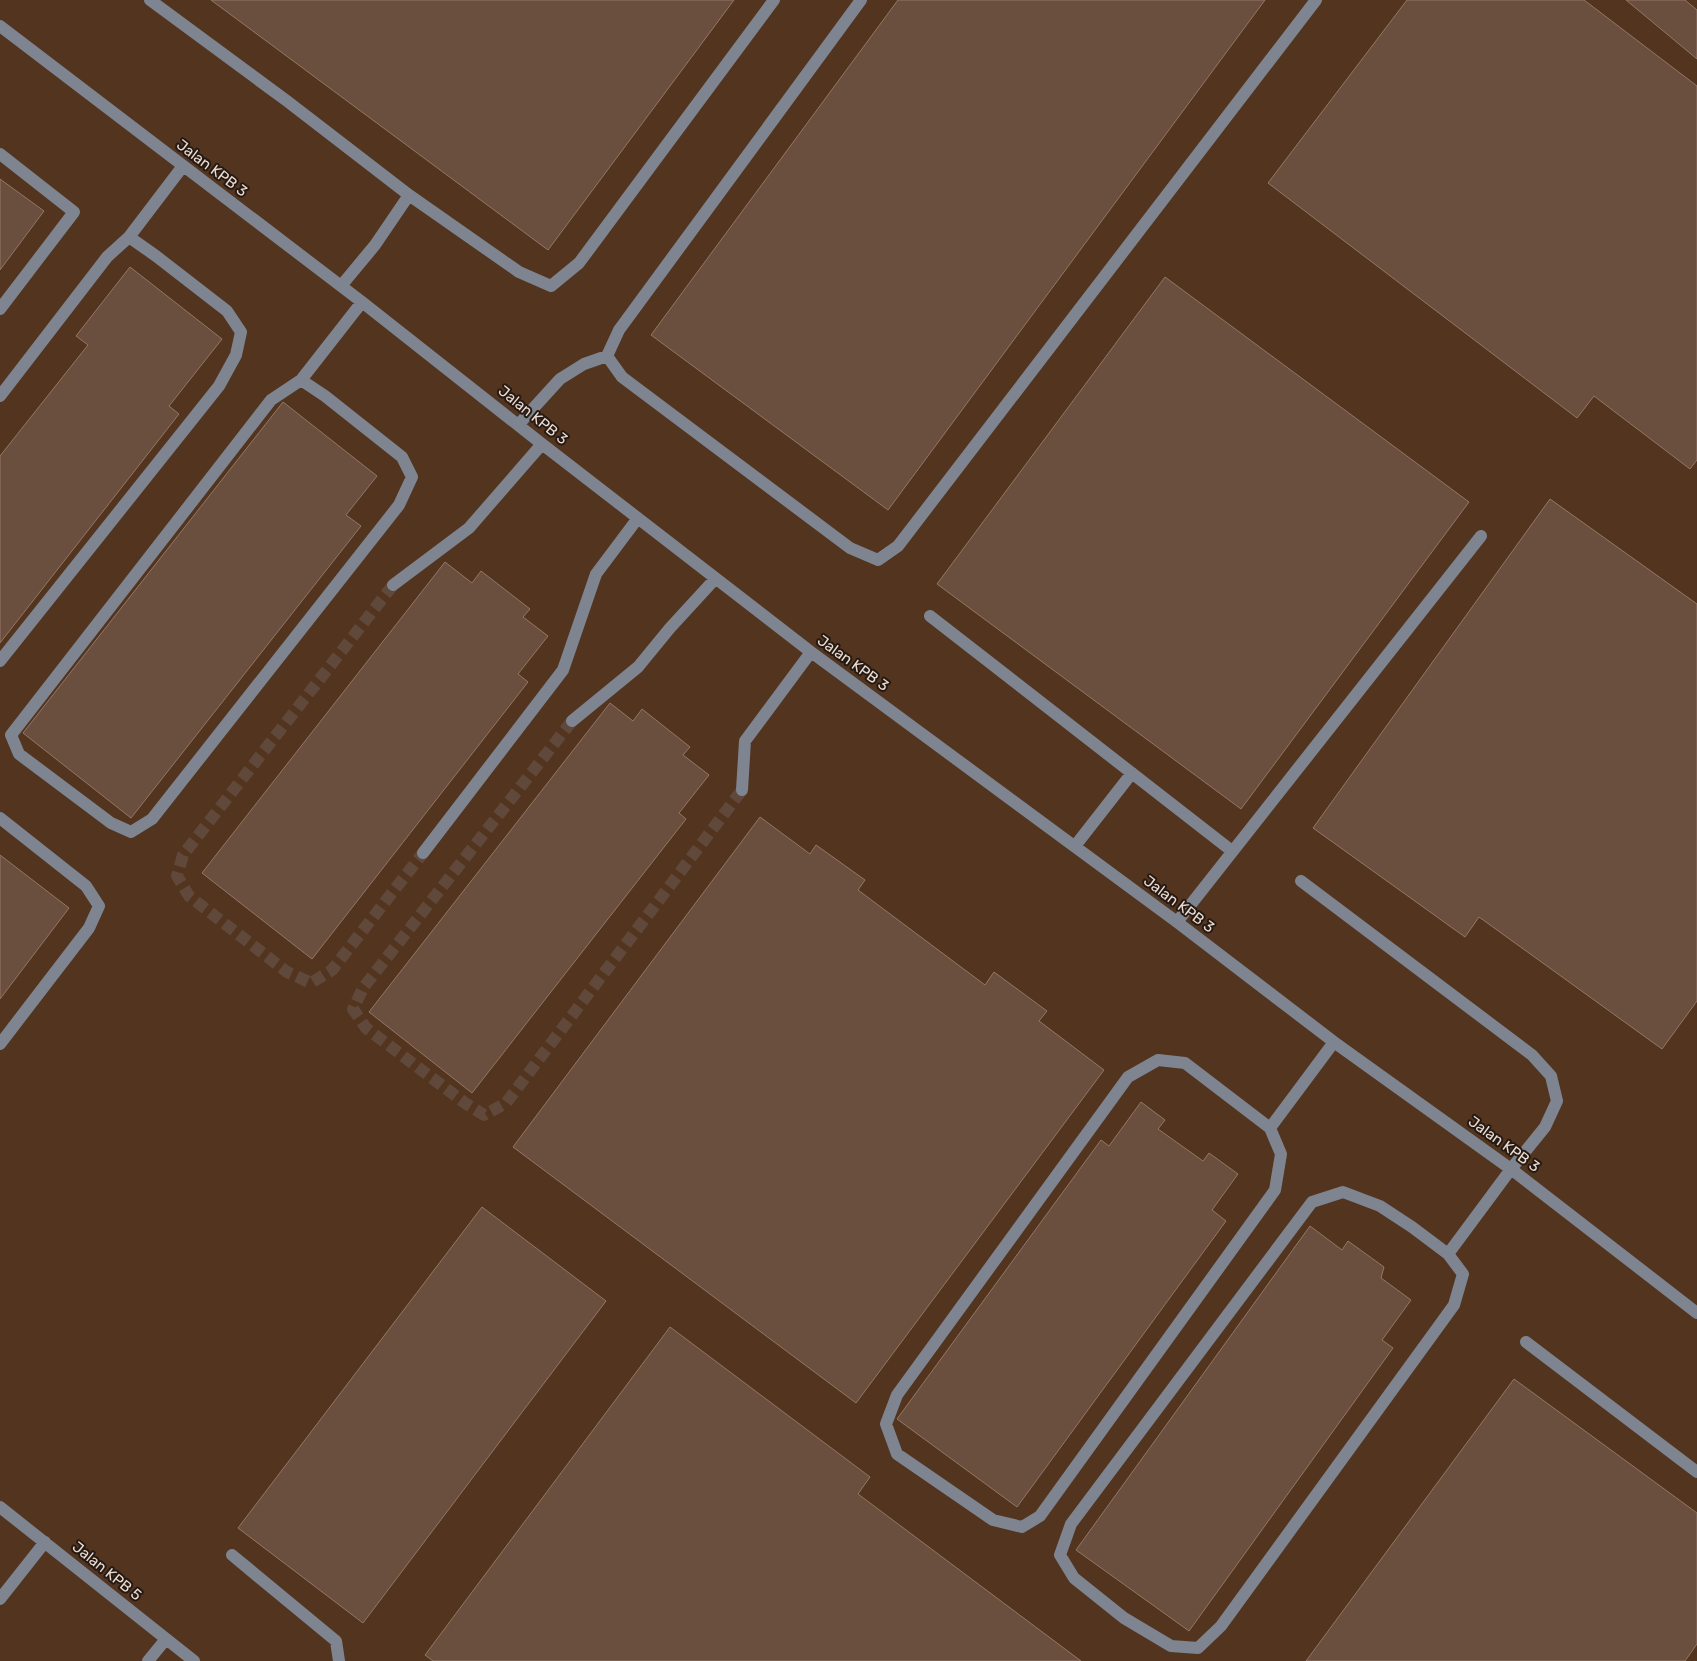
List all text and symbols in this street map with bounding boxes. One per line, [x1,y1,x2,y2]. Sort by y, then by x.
street label: Jalan KPB 3 [173,136,251,200]
street label: Jalan KPB 3 [495,382,571,448]
street label: Jalan KPB 3 [814,631,892,695]
street label: Jalan KPB 3 [1140,872,1218,936]
street label: Jalan KPB 3 [1465,1112,1543,1176]
street label: Jalan KPB 5 [69,1538,145,1604]

